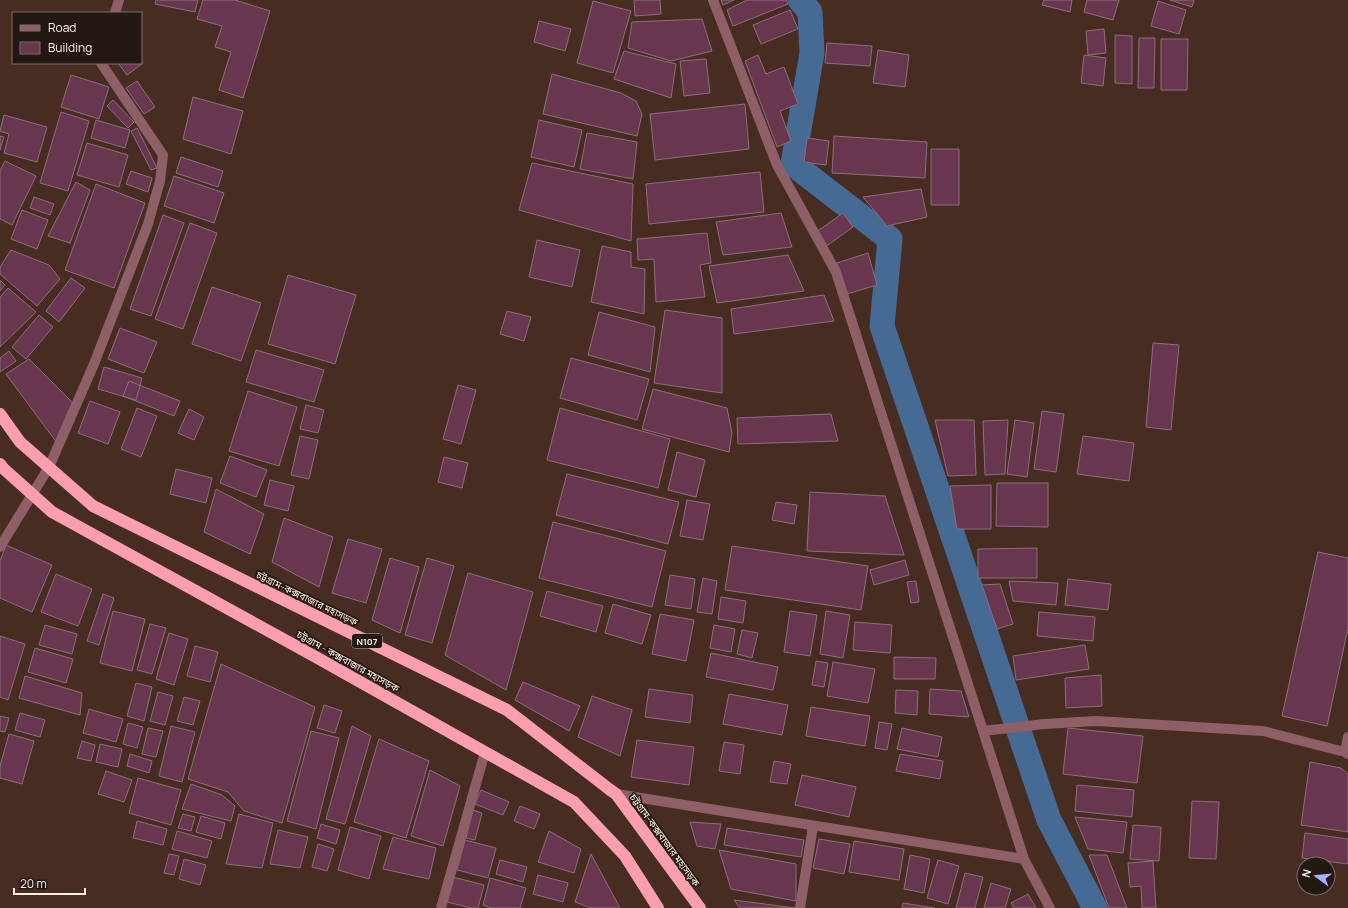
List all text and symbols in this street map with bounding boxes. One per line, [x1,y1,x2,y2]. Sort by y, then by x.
legend [12,12,142,64]
text: Road [48,19,76,36]
text: Building [48,39,92,56]
street label: চট্টগ্রাম-কক্সবাজার মহাসড়ক [253,567,361,629]
street label: চট্টগ্রাম - কক্সবাজার মহাসড়ক [293,626,403,696]
road number: N107 [352,634,382,648]
street label: চট্টগ্রাম-কক্সবাজার মহাসড়ক [626,790,704,890]
north arrow [1296,856,1336,896]
text: N [1298,867,1314,879]
scale bar [14,870,85,896]
text: 20 m [20,875,47,892]

